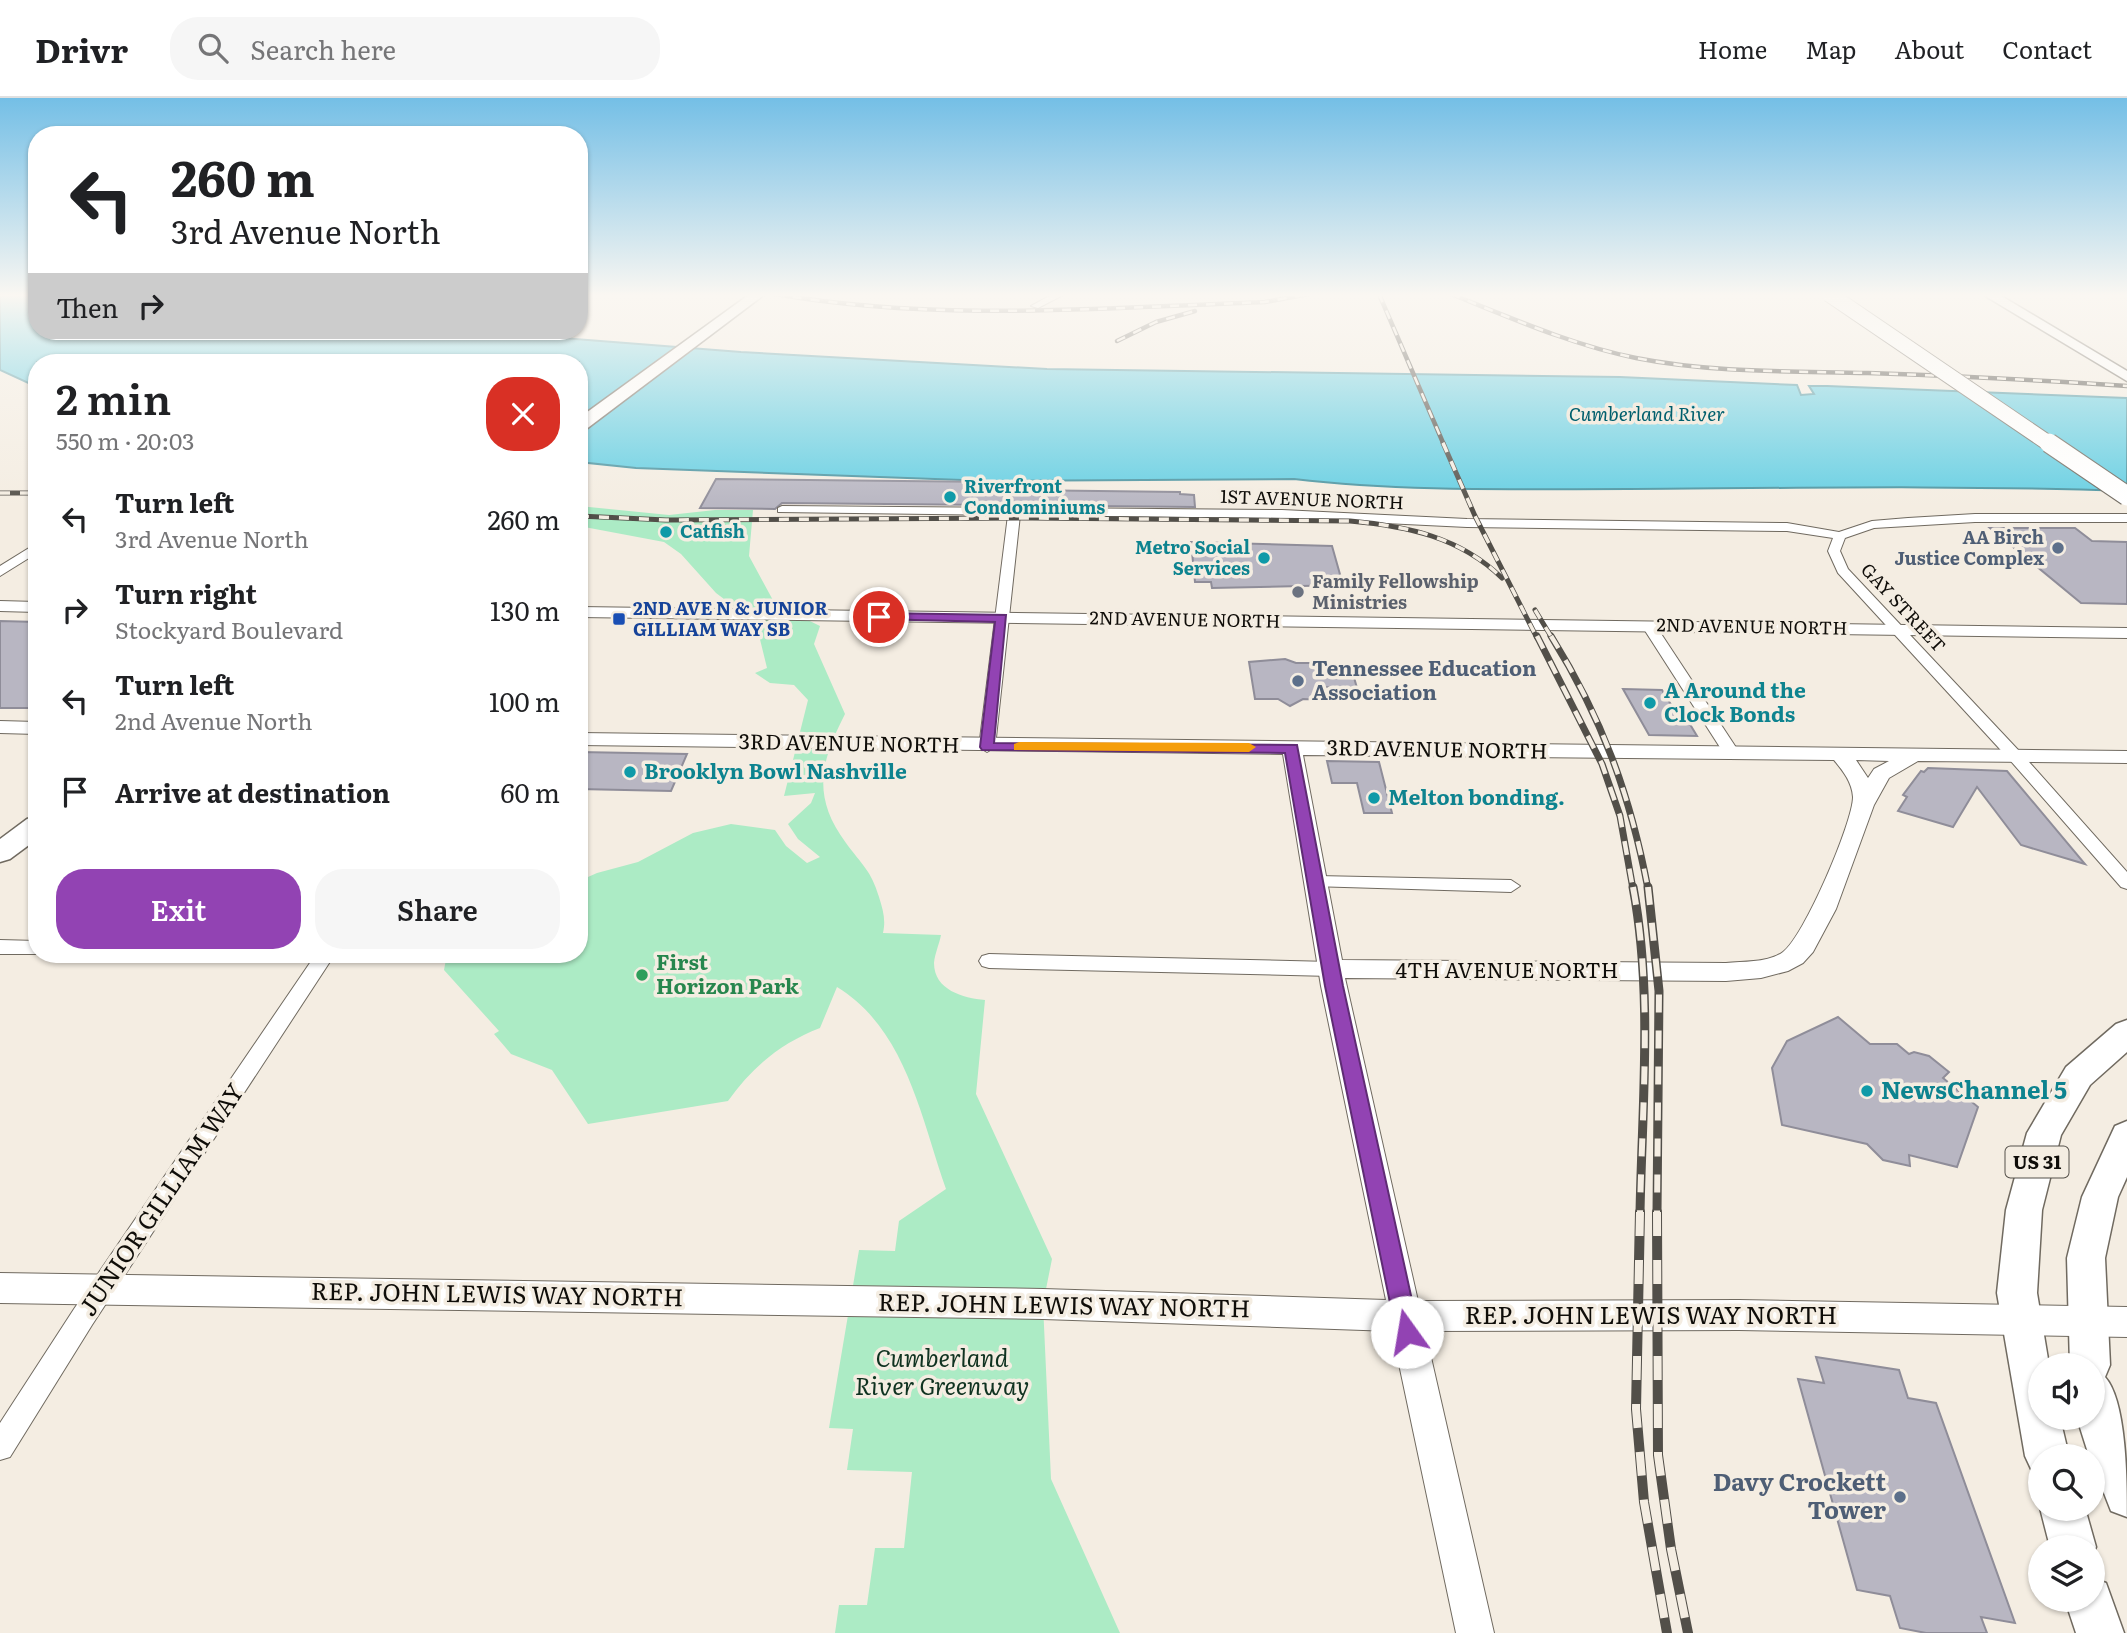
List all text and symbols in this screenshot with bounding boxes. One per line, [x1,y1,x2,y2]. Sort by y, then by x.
search box [170,17,660,80]
text: Drivr [35,24,128,73]
icon: search [194,29,232,67]
text: Search here [250,29,396,68]
text: Home [1698,31,1767,66]
text: Map [1805,31,1856,66]
text: About [1894,31,1964,66]
text: Contact [2002,31,2092,66]
text: 260 m [171,139,315,212]
icon: left [56,154,147,245]
text: 3rd Avenue North [171,206,441,254]
text: Then [56,287,118,326]
icon: right [132,287,170,325]
text: 2 min [56,366,171,428]
button: close [486,377,560,451]
water label: Cumberland River [1569,399,1725,427]
text: 550 m · 20:03 [56,423,194,457]
place label: Riverfront Condominiums [964,472,1105,520]
text: Turn left [115,482,234,521]
street label: 1ST AVENUE NORTH [1220,482,1404,515]
marker: Riverfront Condominiums [942,489,958,505]
text: 260 m [487,499,560,538]
icon: left [56,500,94,538]
place label: Catfish [680,517,745,544]
text: 3rd Avenue North [115,521,309,555]
place label: AA Birch Justice Complex [1895,523,2044,571]
marker: Catfish [658,524,674,540]
place label: Metro Social Services [1135,533,1250,581]
marker: AA Birch Justice Complex [2050,540,2066,556]
marker: Metro Social Services [1256,550,1272,566]
street label: GAY STREET [1855,556,1953,658]
place label: Family Fellowship Ministries [1312,567,1479,615]
text: Turn right [115,573,257,612]
marker: Family Fellowship Ministries [1290,584,1306,600]
pin [849,587,909,647]
text: 130 m [490,590,560,629]
icon: right [56,591,94,629]
place label: 2ND AVE N & JUNIOR GILLIAM WAY SB [633,594,828,642]
icon: arrive [860,598,898,636]
street label: 2ND AVENUE NORTH [1089,603,1281,634]
street label: 2ND AVENUE NORTH [1656,610,1848,641]
marker: 2ND AVE N & JUNIOR GILLIAM WAY SB [611,611,627,627]
text: Stockyard Boulevard [115,612,343,646]
place label: Tennessee Education Association [1312,651,1537,706]
text: Turn left [115,664,234,703]
marker: Tennessee Education Association [1290,673,1306,689]
place label: A Around the Clock Bonds [1664,673,1806,728]
text: 100 m [489,681,560,720]
icon: left [56,682,94,720]
marker: A Around the Clock Bonds [1642,695,1658,711]
text: 2nd Avenue North [115,703,312,737]
street label: 3RD AVENUE NORTH [738,724,960,759]
street label: 3RD AVENUE NORTH [1326,730,1548,765]
place label: Brooklyn Bowl Nashville [644,754,907,785]
marker: Brooklyn Bowl Nashville [622,764,638,780]
text: Arrive at destination [115,772,390,811]
text: 60 m [501,772,560,811]
icon: arrive [56,773,94,811]
place label: Melton bonding. [1388,780,1565,811]
marker: Melton bonding. [1366,790,1382,806]
button: Exit [56,869,301,949]
button: Share [315,869,560,949]
place label: First Horizon Park [656,945,800,1000]
street label: 4TH AVENUE NORTH [1396,953,1618,984]
marker: First Horizon Park [634,967,650,983]
place label: NewsChannel 5 [1881,1071,2067,1106]
street label: JUNIOR GILLIAM WAY [69,1075,251,1322]
marker: NewsChannel 5 [1859,1083,1875,1099]
road number: US 31 [2006,1146,2068,1178]
street label: REP. JOHN LEWIS WAY NORTH [311,1272,684,1313]
street label: REP. JOHN LEWIS WAY NORTH [878,1283,1251,1324]
position arrow [1370,1295,1444,1369]
street label: REP. JOHN LEWIS WAY NORTH [1465,1296,1837,1331]
park label: Cumberland River Greenway [855,1339,1029,1402]
map controls [2028,1353,2105,1612]
button: sound [2028,1353,2105,1430]
button: search [2028,1444,2105,1521]
place label: Davy Crockett Tower [1713,1463,1886,1526]
marker: Davy Crockett Tower [1892,1489,1908,1505]
button: layers [2028,1535,2105,1612]

